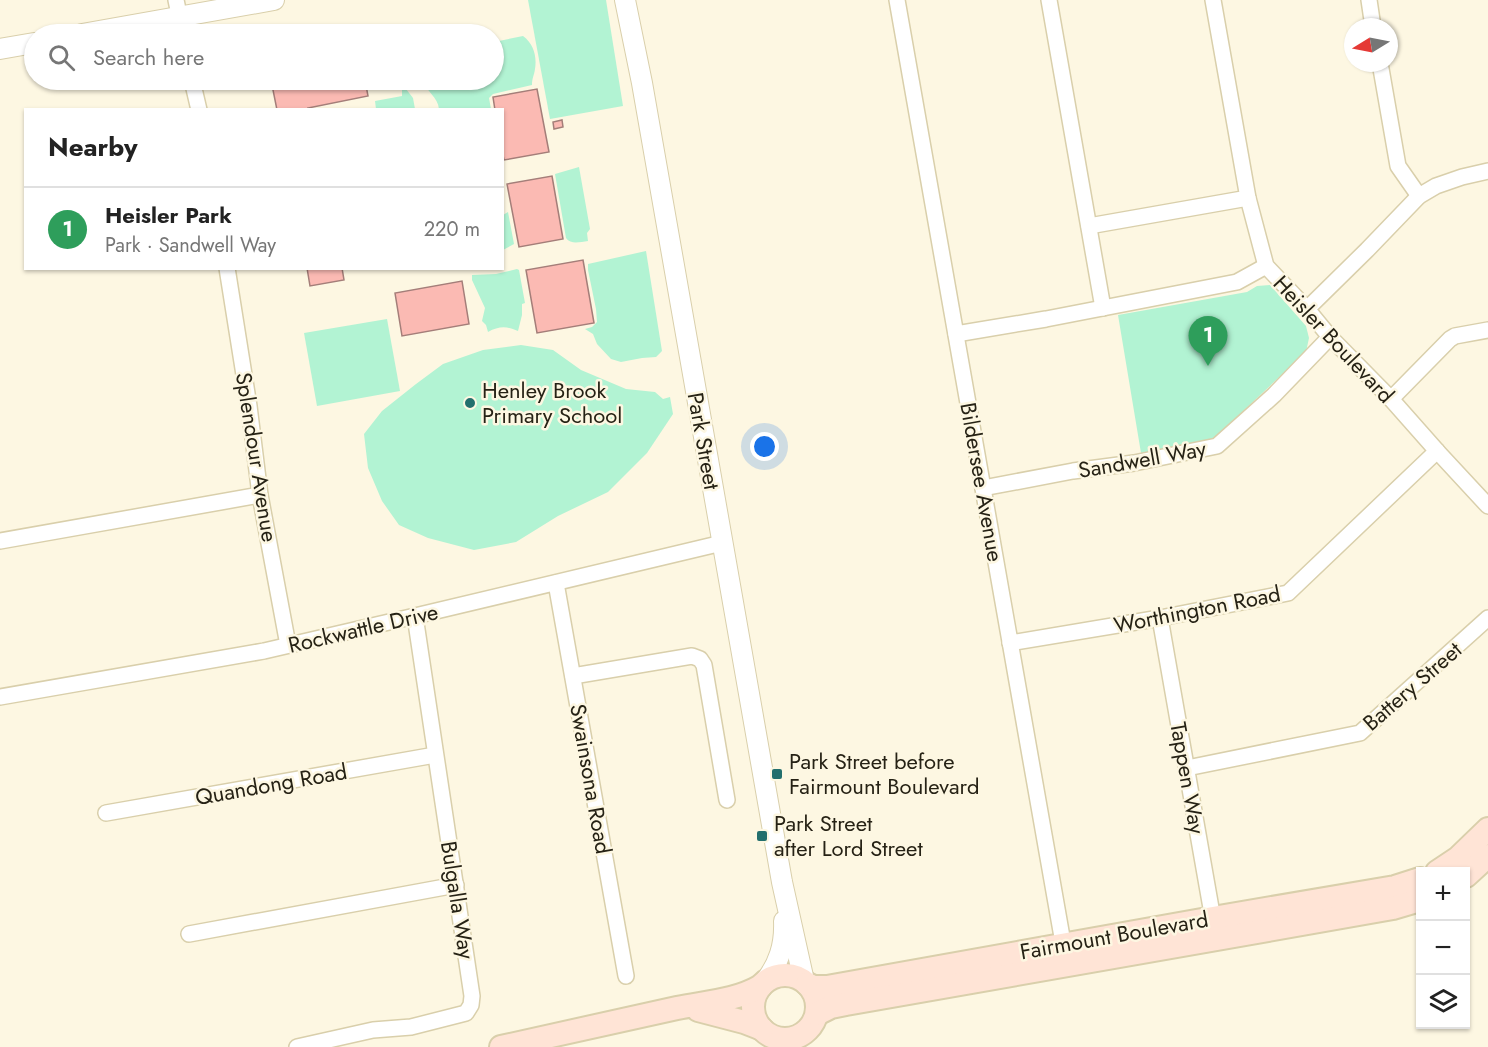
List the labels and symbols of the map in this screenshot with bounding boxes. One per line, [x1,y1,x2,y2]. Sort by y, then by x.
north arrow [1344,18,1398,72]
street label: Heisler Boulevard [1266,268,1402,410]
pin: 1 [1188,316,1228,366]
street label: Splendour Avenue [228,370,286,544]
place label: Henley Brook Primary School [482,374,622,431]
street label: Park Street [680,390,728,493]
marker: Henley Brook Primary School [463,396,477,410]
street label: Bildersee Avenue [952,400,1012,564]
your location [750,432,779,461]
street label: Sandwell Way [1076,432,1209,486]
street label: Worthington Road [1111,577,1283,641]
street label: Rockwattle Drive [285,595,441,661]
street label: Battery Street [1356,634,1469,738]
street label: Swainsona Road [562,701,620,857]
street label: Tappen Way [1162,720,1214,837]
place label: Park Street before Fairmount Boulevard [789,745,980,802]
street label: Quandong Road [193,755,349,813]
marker: Park Street before Fairmount Boulevard [770,767,784,781]
place label: Park Street after Lord Street [774,807,923,864]
marker: Park Street after Lord Street [755,829,769,843]
street label: Bulgalla Way [433,839,483,962]
street label: Fairmount Boulevard [1017,903,1211,967]

